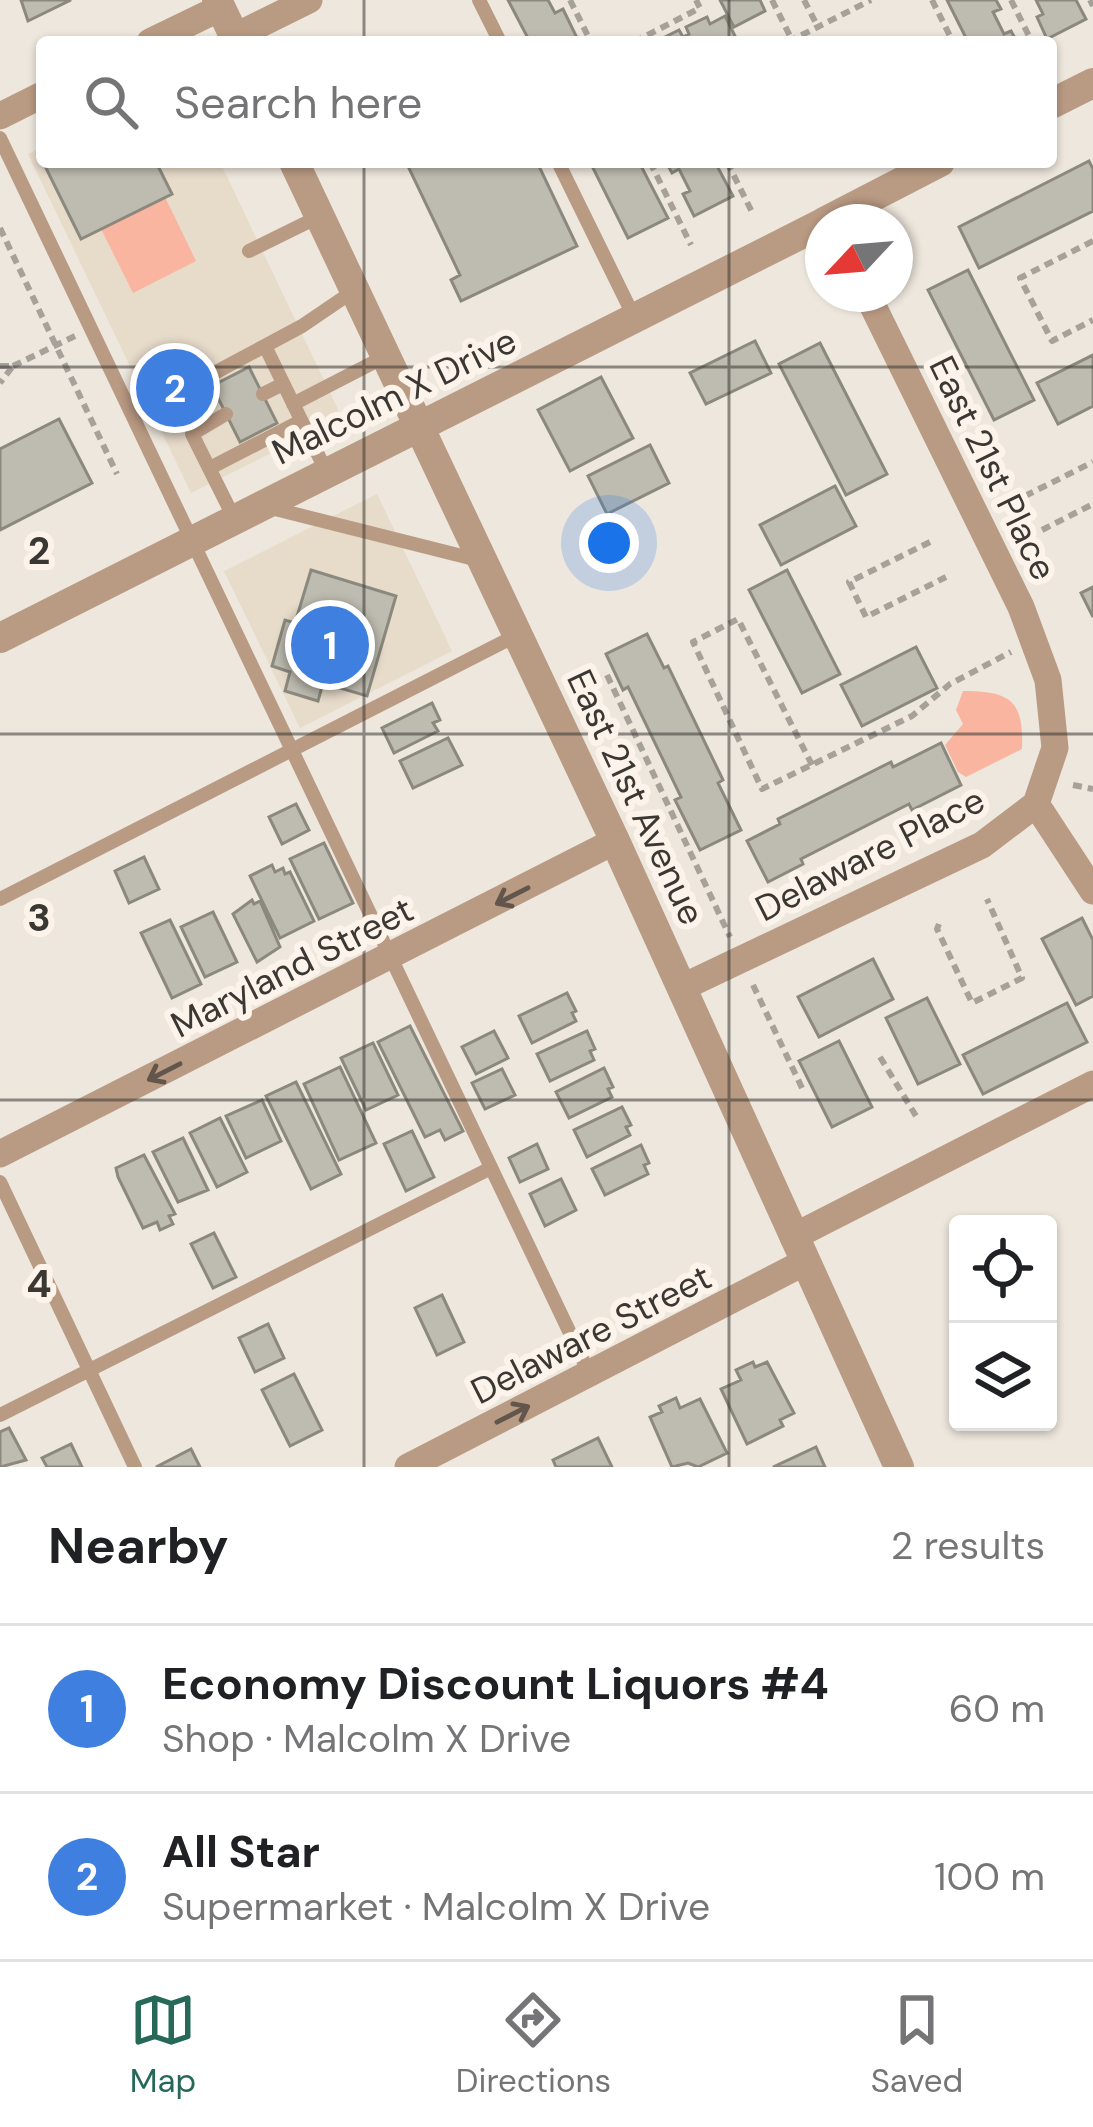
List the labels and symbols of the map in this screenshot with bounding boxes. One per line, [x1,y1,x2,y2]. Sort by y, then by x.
north arrow [805,204,913,312]
street label: Malcolm X Drive [264,317,524,475]
pin: 2 [136,343,214,433]
street label: East 21st Place [919,348,1067,588]
your location [579,513,639,573]
text: 2 [28,525,50,576]
pin: 1 [291,600,369,690]
street label: East 21st Avenue [556,662,716,932]
street label: Delaware Place [747,776,993,932]
one-way arrow [494,885,530,908]
street label: Maryland Street [163,886,421,1048]
text: 3 [27,892,51,943]
one-way arrow [146,1062,182,1084]
street label: Delaware Street [463,1253,719,1415]
text: 4 [26,1258,52,1309]
one-way arrow [495,1402,530,1425]

